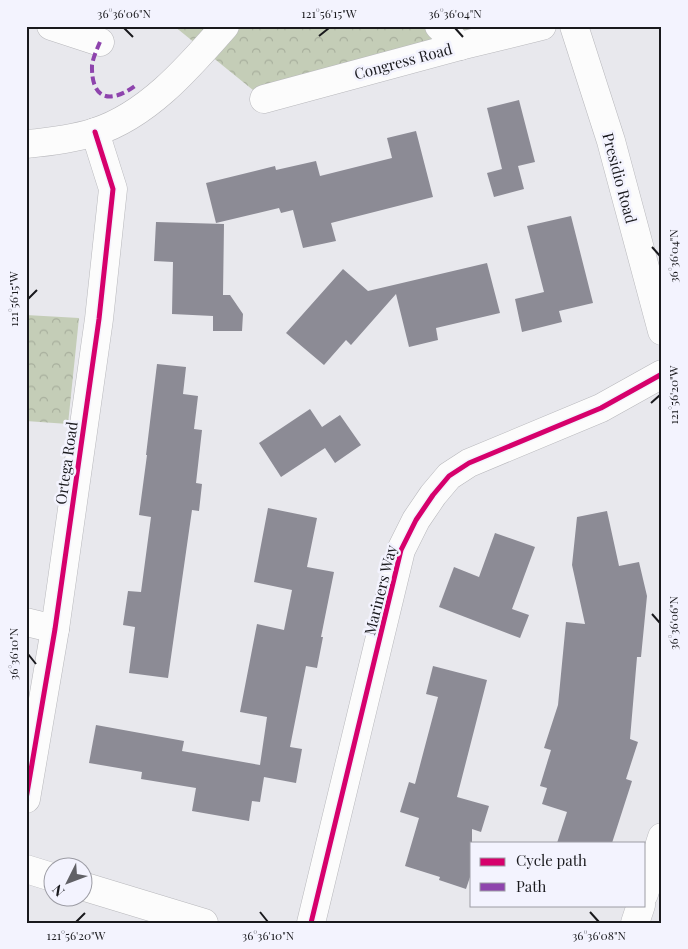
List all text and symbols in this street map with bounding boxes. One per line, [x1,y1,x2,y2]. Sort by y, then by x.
text: 36°36'06"N [97,5,152,21]
text: 121°56'15"W [301,5,357,21]
text: 36°36'04"N [428,5,482,21]
street label: Congress Road [352,38,454,84]
street label: Presidio Road [598,130,642,226]
text: 36°36'04"N [665,229,681,283]
text: 121°56'15"W [5,271,21,327]
text: 121°56'20"W [665,365,681,424]
street label: Ortega Road [50,420,82,506]
street label: Mariners Way [359,542,401,637]
text: 36°36'06"N [665,595,681,650]
text: 36°36'10"N [5,627,21,680]
legend [470,842,646,906]
text: Cycle path [516,850,587,870]
north arrow [42,856,92,906]
text: Path [516,876,546,896]
text: N [48,881,68,901]
text: 121°56'20"W [47,927,106,943]
text: 36°36'10"N [242,927,295,943]
text: 36°36'08"N [572,927,627,943]

